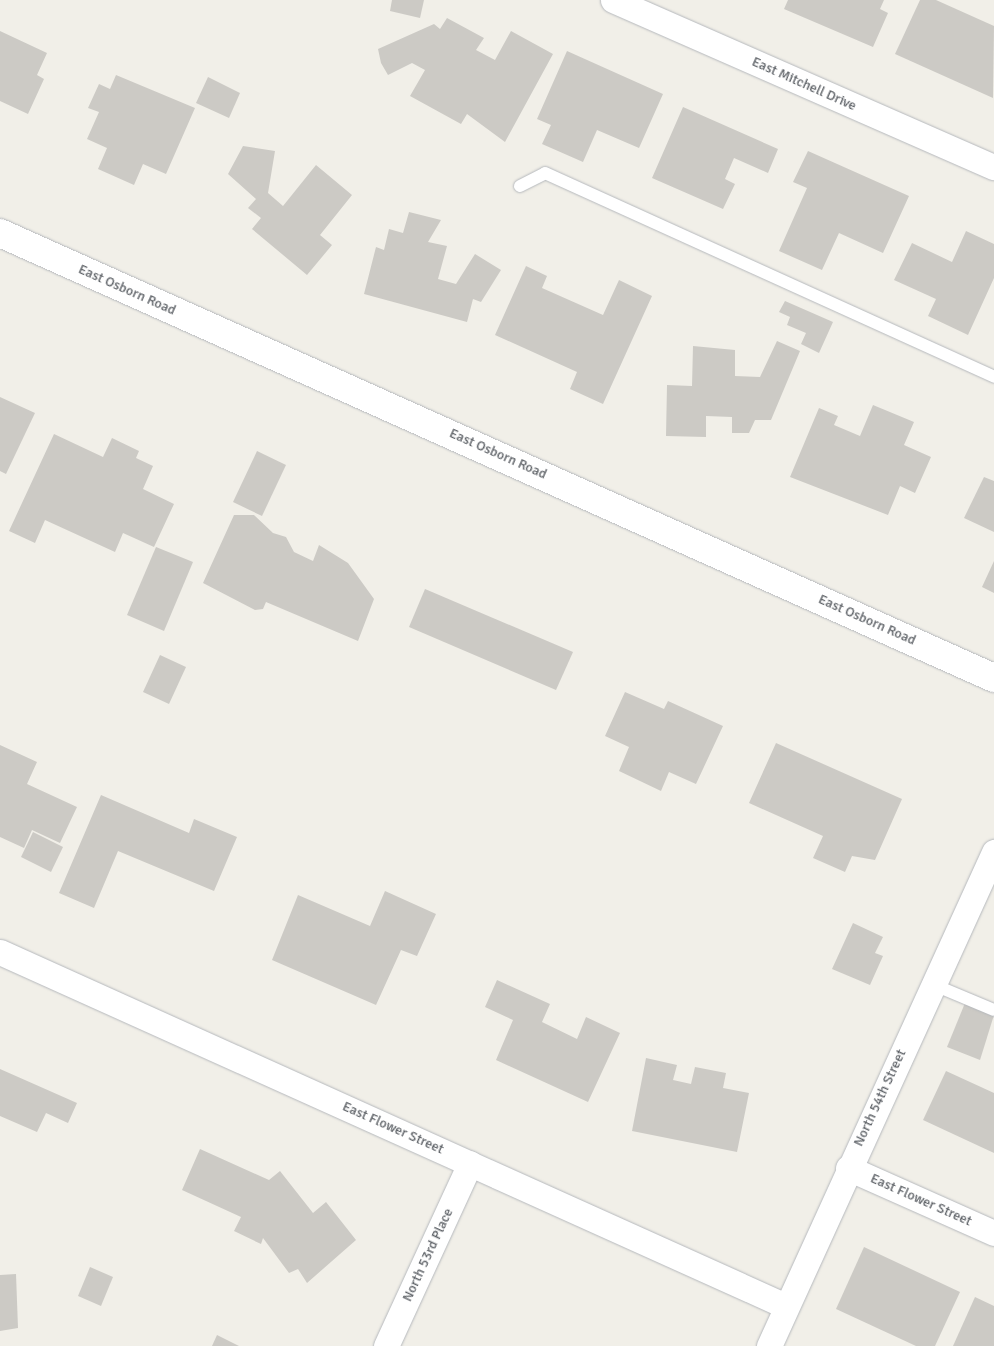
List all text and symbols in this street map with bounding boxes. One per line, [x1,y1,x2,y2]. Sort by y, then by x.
street label: East Mitchell Drive [749,53,859,115]
street label: East Osborn Road [76,261,178,319]
street label: East Osborn Road [447,425,549,483]
street label: East Osborn Road [816,591,918,649]
street label: North 54th Street [850,1047,910,1149]
street label: East Flower Street [340,1098,446,1158]
street label: East Flower Street [868,1170,974,1230]
street label: North 53rd Place [399,1206,457,1304]

